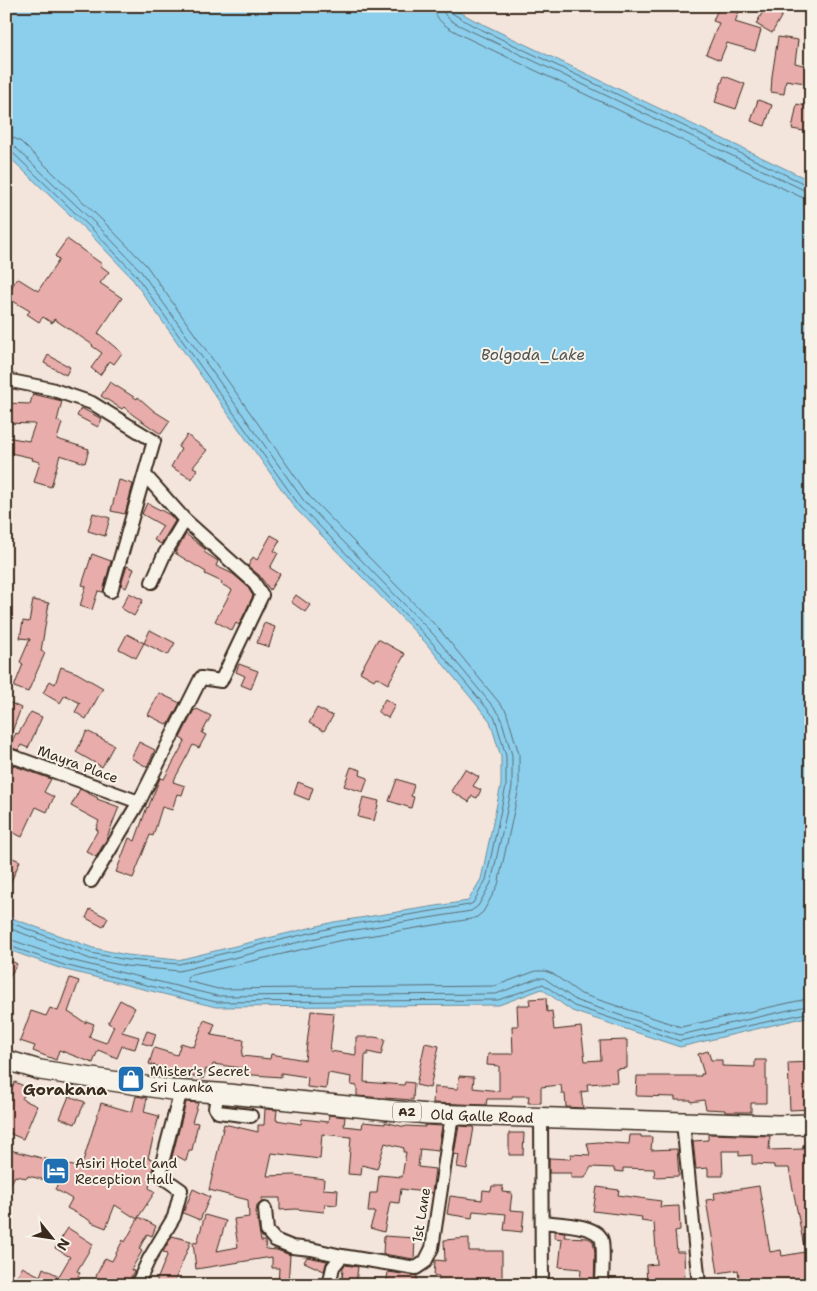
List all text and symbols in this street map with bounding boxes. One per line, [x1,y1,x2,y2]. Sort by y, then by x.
water label: Bolgoda_Lake [481,345,585,365]
street label: Mayra Place [35,741,121,787]
place label: Mister's Secret Sri Lanka [150,1062,250,1096]
shop icon: Mister's Secret Sri Lanka [116,1064,146,1094]
district label: Gorakana [23,1079,107,1100]
road number: A2 [393,1102,421,1122]
street label: Old Galle Road [430,1105,534,1127]
place label: Asiri Hotel and Reception Hall [75,1154,178,1188]
hotel icon: Asiri Hotel and Reception Hall [41,1156,71,1186]
street label: 1st Lane [408,1186,434,1244]
north arrow [28,1214,78,1264]
text: N [53,1235,74,1254]

